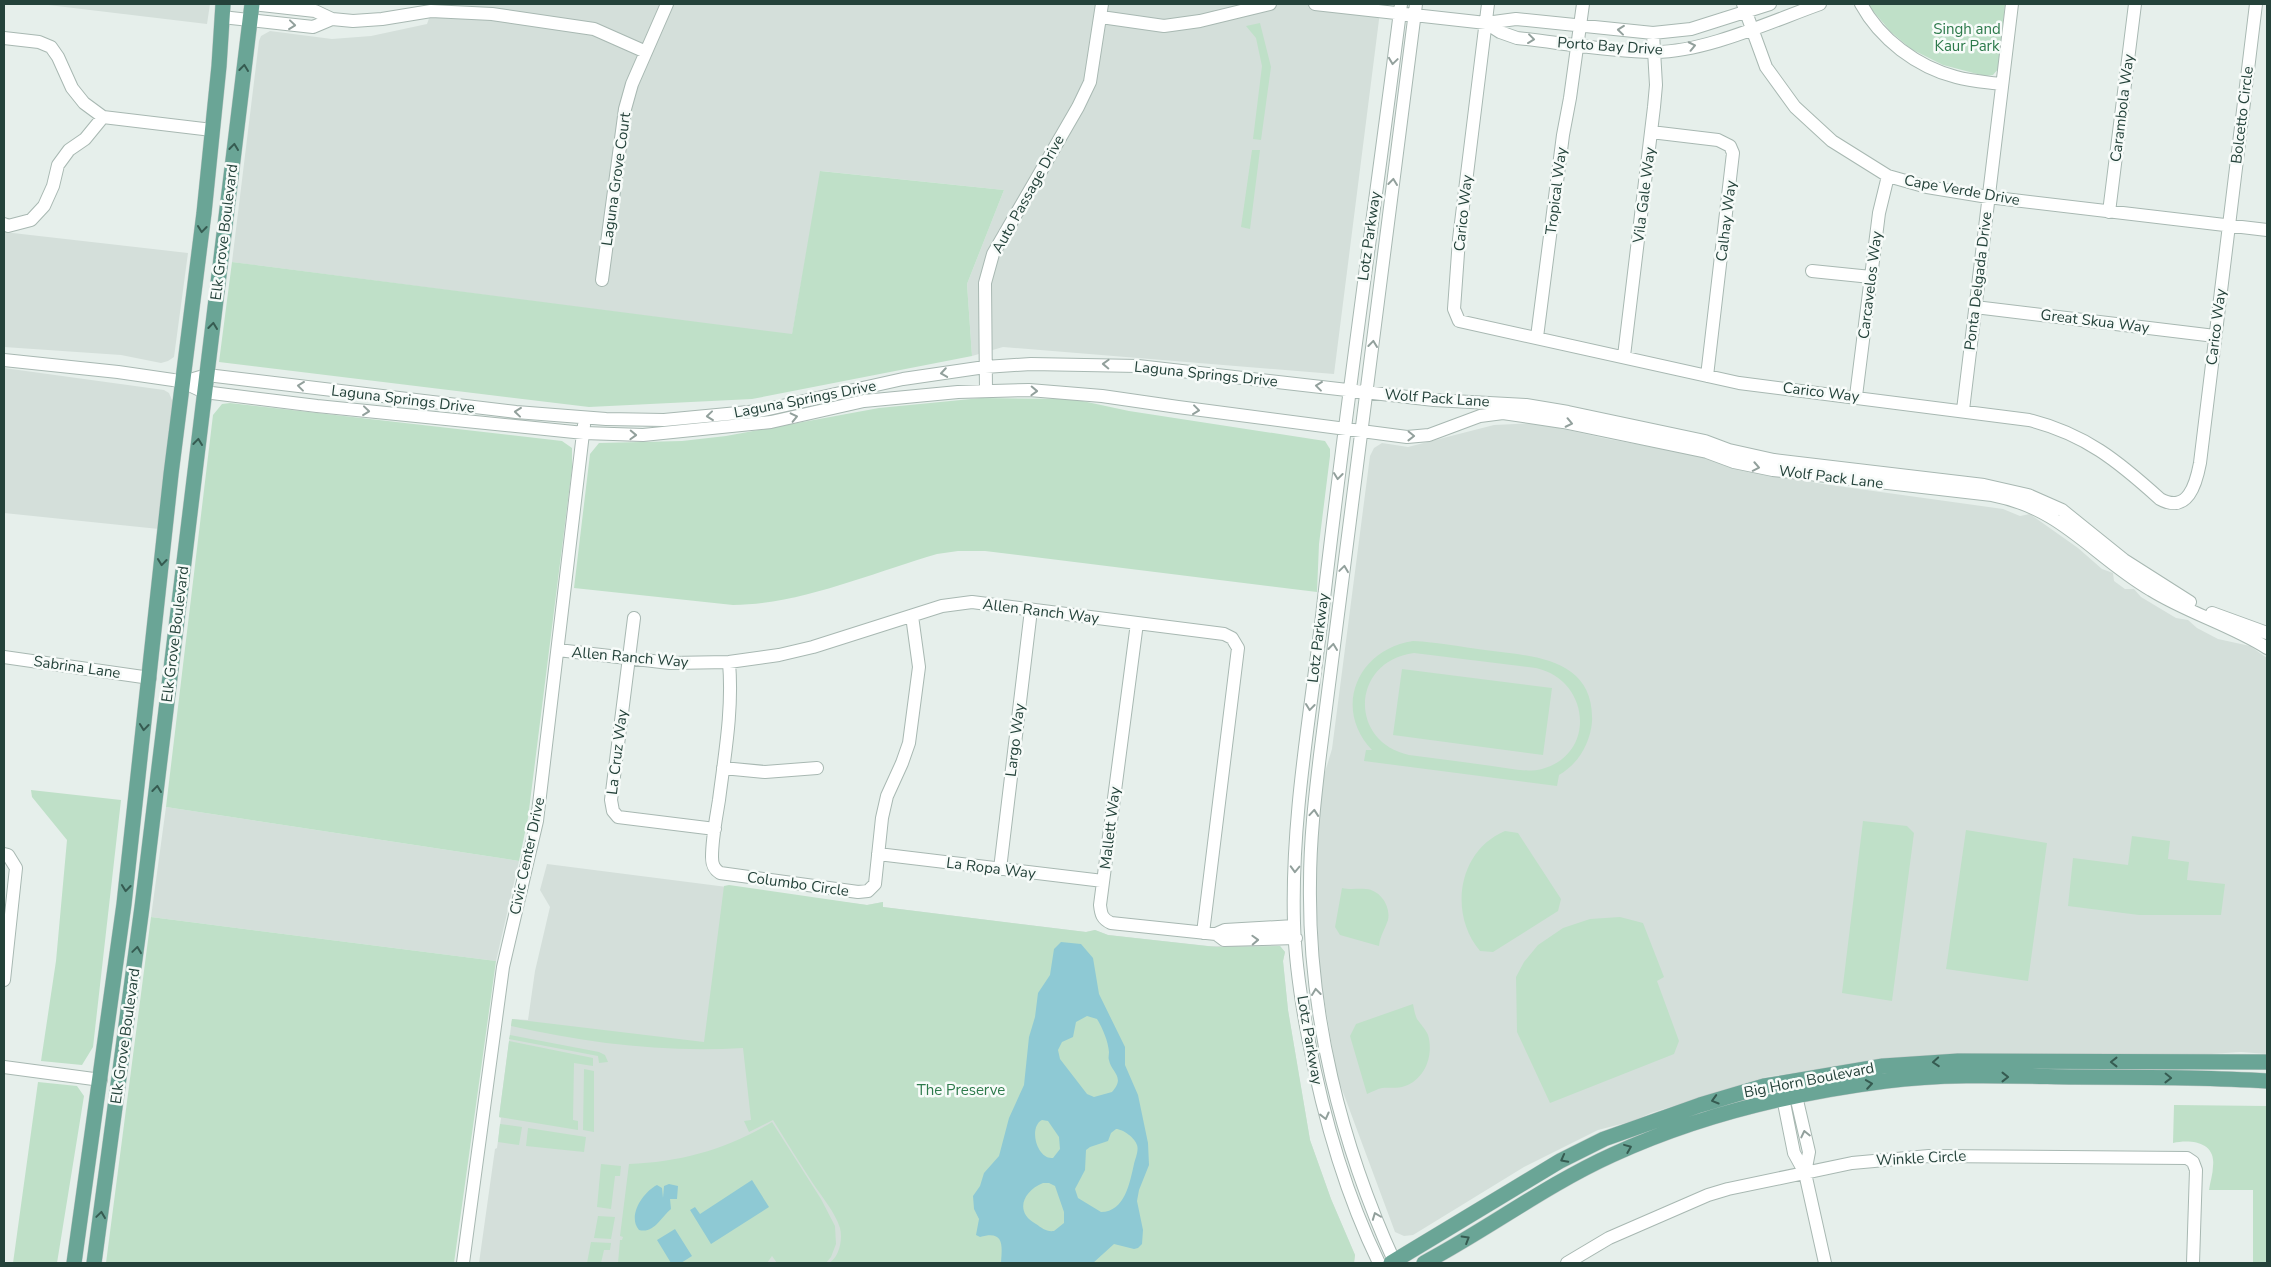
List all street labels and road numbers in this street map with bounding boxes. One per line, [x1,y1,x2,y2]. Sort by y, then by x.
street label: Porto Bay Drive [1557,32,1663,60]
street label: Carambola Way [2105,53,2139,163]
street label: Bolcetto Circle [2226,65,2258,165]
street label: Laguna Grove Court [597,110,635,247]
street label: Auto Passage Drive [987,131,1069,257]
street label: Tropical Way [1541,146,1571,236]
street label: Vila Gale Way [1628,146,1660,245]
street label: Elk Grove Boulevard [206,163,242,301]
street label: Cape Verde Drive [1903,170,2021,210]
street label: Carico Way [1449,173,1477,252]
street label: Calhay Way [1711,179,1741,263]
street label: Lotz Parkway [1353,190,1385,282]
street label: Ponta Delgada Drive [1960,211,1996,351]
street label: Carcavelos Way [1853,230,1887,340]
street label: Carico Way [2201,287,2231,366]
street label: Great Skua Way [2039,304,2151,338]
street label: Laguna Springs Drive [1133,357,1279,391]
street label: Laguna Springs Drive [732,375,878,423]
street label: Carico Way [1782,377,1861,407]
street label: Laguna Springs Drive [330,380,476,418]
street label: Wolf Pack Lane [1384,384,1490,412]
street label: Wolf Pack Lane [1778,461,1884,493]
street label: Elk Grove Boulevard [157,565,193,703]
street label: Lotz Parkway [1303,592,1333,684]
street label: Allen Ranch Way [982,594,1101,628]
street label: Allen Ranch Way [571,642,690,672]
street label: Sabrina Lane [32,651,122,683]
street label: Largo Way [1001,702,1029,778]
street label: La Cruz Way [602,708,632,796]
street label: Mallett Way [1095,785,1125,870]
street label: Civic Center Drive [505,795,549,917]
street label: La Ropa Way [945,853,1037,883]
street label: Columbo Circle [746,867,850,901]
street label: Elk Grove Boulevard [106,967,144,1105]
street label: Lotz Parkway [1292,994,1328,1086]
street label: Big Horn Boulevard [1742,1058,1876,1102]
street label: Winkle Circle [1875,1146,1967,1170]

